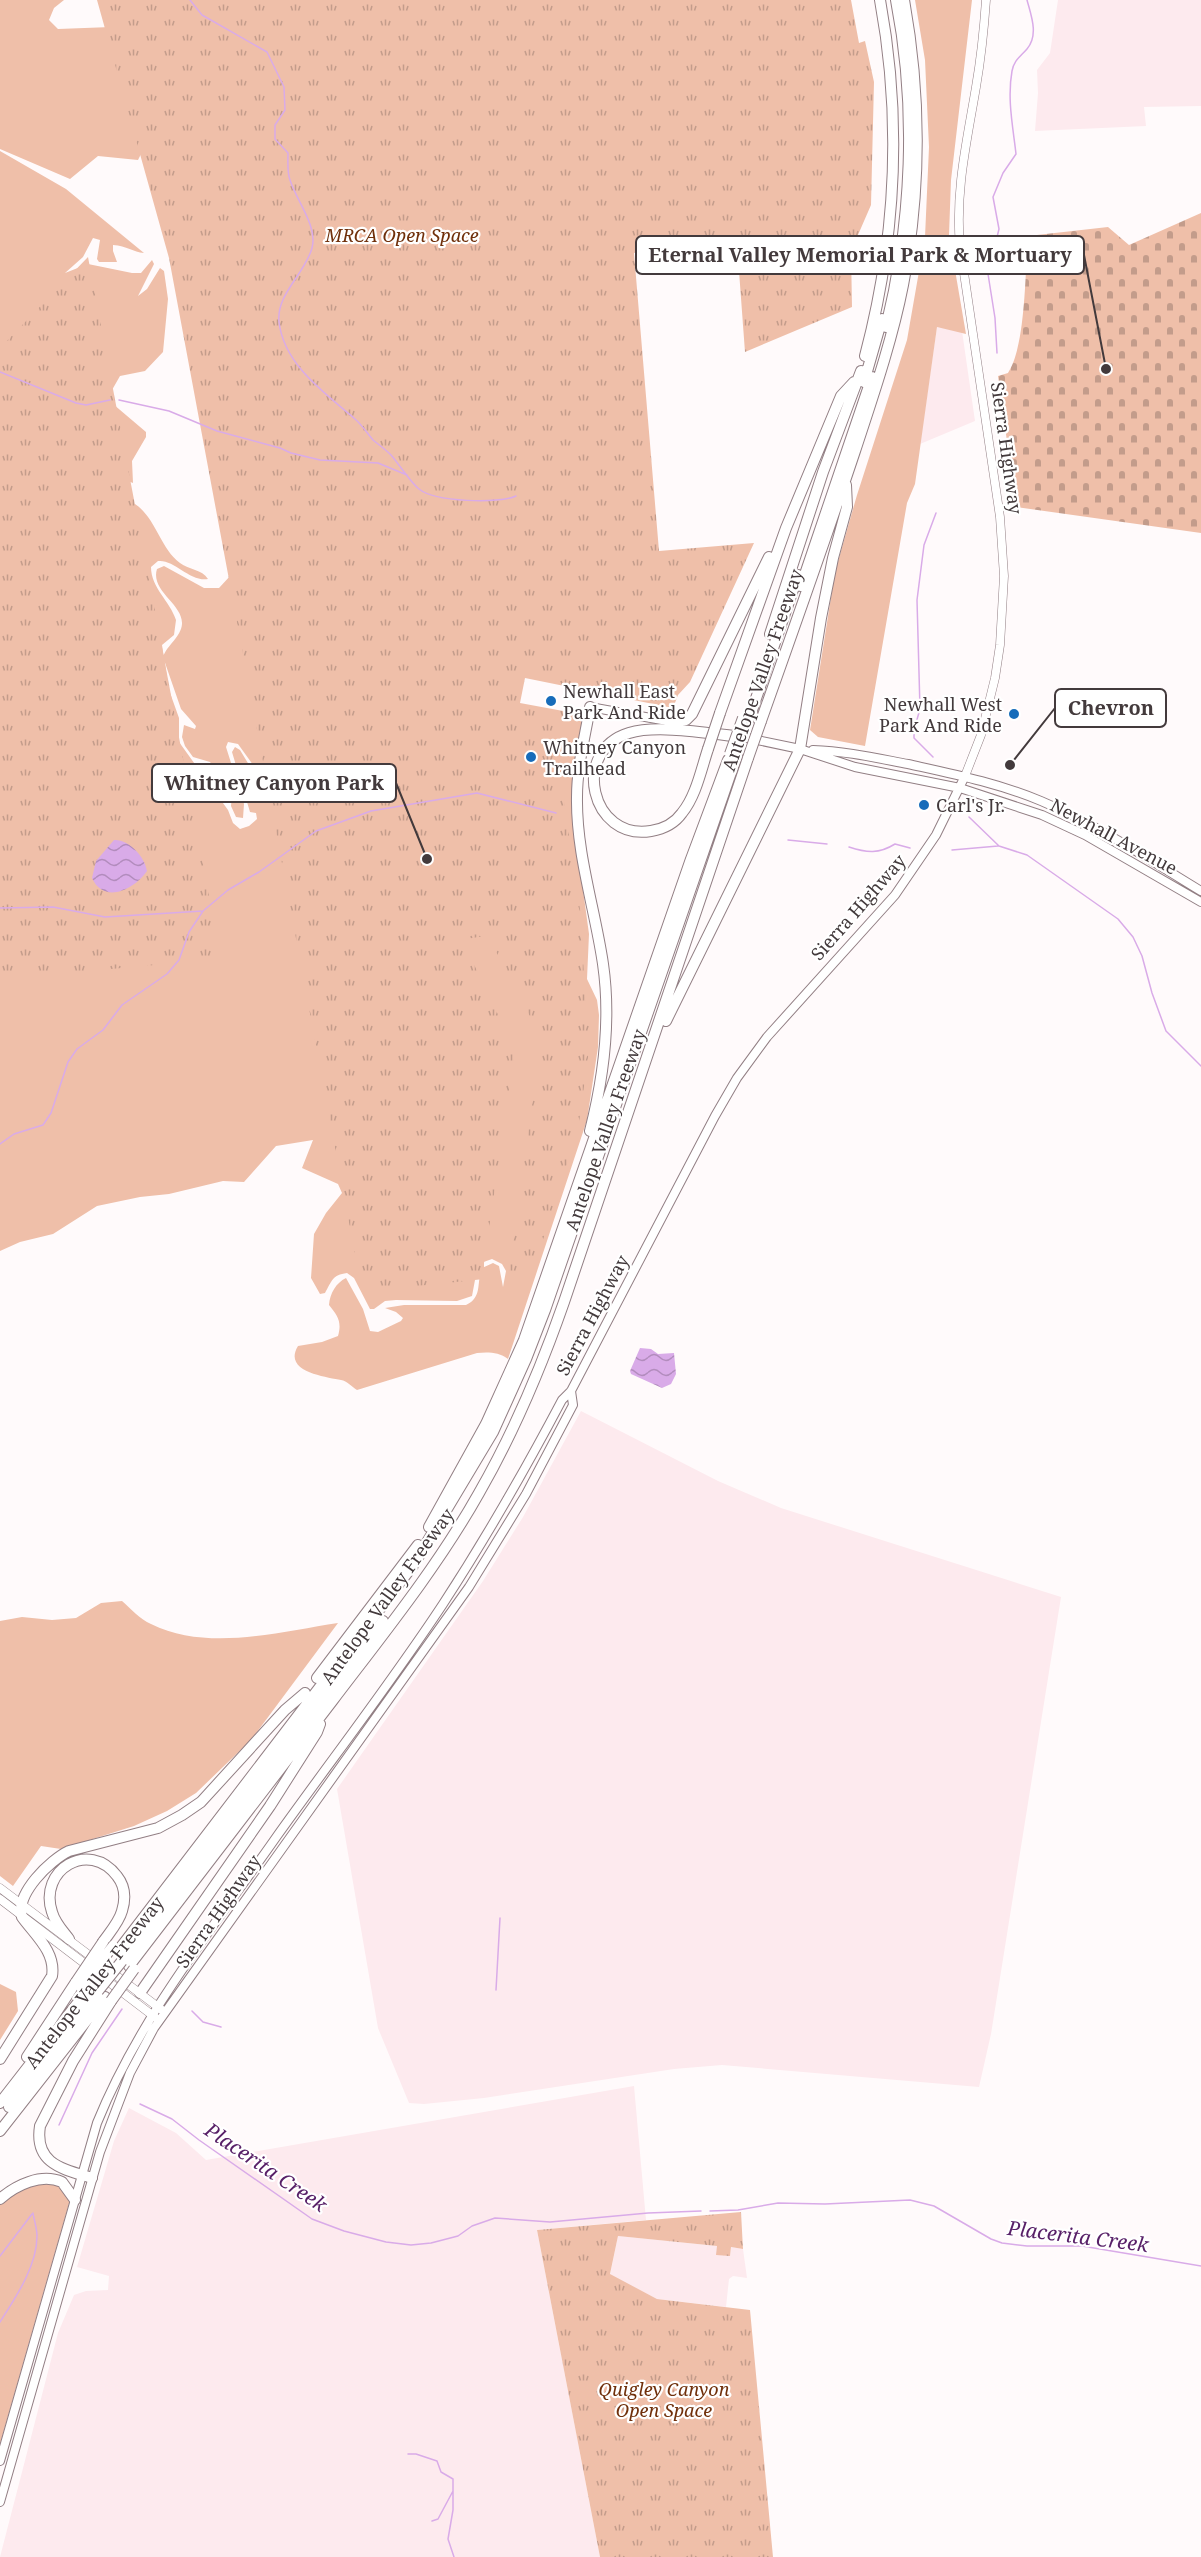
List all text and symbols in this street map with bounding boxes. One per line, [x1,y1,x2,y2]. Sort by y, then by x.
park label: MRCA Open Space [324,223,479,247]
callout: Eternal Valley Memorial Park & Mortuary [636,236,1084,274]
text: Eternal Valley Memorial Park & Mortuary [648,241,1072,268]
street label: Sierra Highway [986,380,1028,516]
street label: Antelope Valley Freeway [716,565,808,774]
place label: Newhall East Park And Ride [563,679,686,724]
callout: Chevron [1055,689,1166,727]
place label: Newhall West Park And Ride [879,692,1002,737]
marker: Newhall East Park And Ride [544,694,558,708]
text: Chevron [1068,694,1154,721]
marker: Newhall West Park And Ride [1007,707,1021,721]
place label: Whitney Canyon Trailhead [543,735,686,780]
marker: Whitney Canyon Trailhead [524,750,538,764]
callout: Whitney Canyon Park [152,764,396,802]
text: Whitney Canyon Park [164,769,384,796]
street label: Newhall Avenue [1046,792,1182,880]
place label: Carl's Jr. [936,793,1005,817]
marker: Carl's Jr. [917,798,931,812]
street label: Sierra Highway [805,848,911,965]
street label: Antelope Valley Freeway [559,1025,651,1234]
street label: Sierra Highway [550,1250,634,1379]
street label: Antelope Valley Freeway [315,1502,460,1689]
street label: Sierra Highway [170,1849,267,1972]
street label: Antelope Valley Freeway [19,1890,169,2073]
water label: Placerita Creek [199,2116,333,2218]
water label: Placerita Creek [1005,2214,1151,2258]
park label: Quigley Canyon Open Space [599,2377,730,2422]

